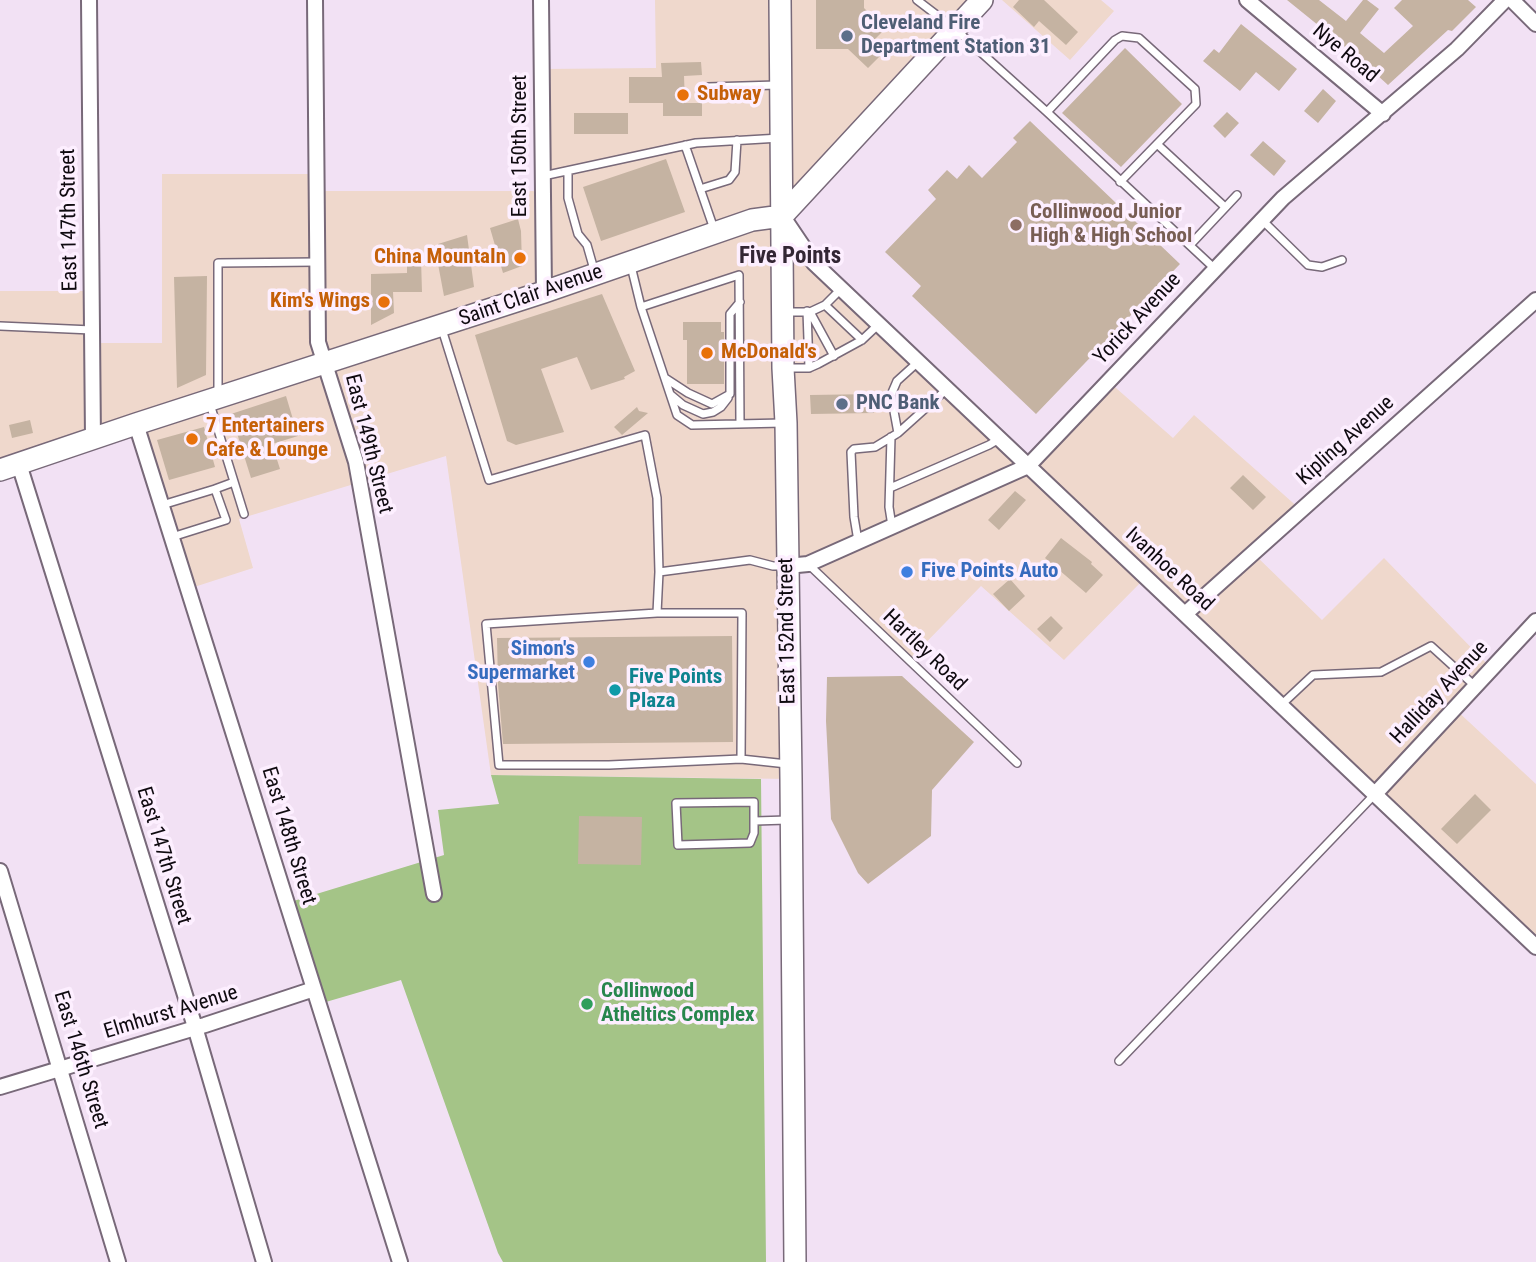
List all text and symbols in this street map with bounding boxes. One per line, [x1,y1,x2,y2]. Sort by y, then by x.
place label: Cleveland Fire Department Station 31 [861,11,1051,61]
street label: Nye Road [1307,19,1383,89]
marker: Cleveland Fire Department Station 31 [839,28,855,44]
street label: East 150th Street [508,75,534,217]
place label: Subway [697,82,761,108]
marker: Subway [675,87,691,103]
street label: East 147th Street [56,148,84,292]
place label: Collinwood Junior High & High School [1030,200,1192,250]
marker: Collinwood Junior High & High School [1008,217,1024,233]
district label: Five Points [739,243,841,271]
place label: China MountaIn [374,245,506,271]
marker: China MountaIn [512,250,528,266]
street label: Saint Clair Avenue [456,260,606,332]
street label: Yorick Avenue [1089,268,1187,370]
place label: Kim's Wings [270,289,370,315]
marker: Kim's Wings [376,294,392,310]
place label: McDonald's [721,340,817,366]
marker: McDonald's [699,345,715,361]
street label: East 149th Street [339,372,397,516]
place label: PNC Bank [856,391,940,417]
street label: Kipling Avenue [1292,391,1400,491]
marker: PNC Bank [834,396,850,412]
place label: 7 Entertainers Cafe & Lounge [206,414,328,464]
marker: 7 Entertainers Cafe & Lounge [184,431,200,447]
street label: Ivanhoe Road [1120,523,1218,617]
street label: East 152nd Street [774,557,802,705]
place label: Five Points Auto [921,559,1058,585]
marker: Five Points Auto [899,564,915,580]
street label: Hartley Road [877,605,971,697]
street label: Halliday Avenue [1386,636,1494,750]
place label: Simon's Supermarket [467,637,575,687]
marker: Simon's Supermarket [581,654,597,670]
place label: Five Points Plaza [629,665,722,715]
marker: Five Points Plaza [607,682,623,698]
street label: East 148th Street [255,764,321,908]
street label: East 147th Street [130,784,196,928]
place label: Collinwood Atheltics Complex [601,979,754,1029]
street label: Elmhurst Avenue [101,981,241,1045]
street label: East 146th Street [47,988,113,1132]
marker: Collinwood Atheltics Complex [579,996,595,1012]

